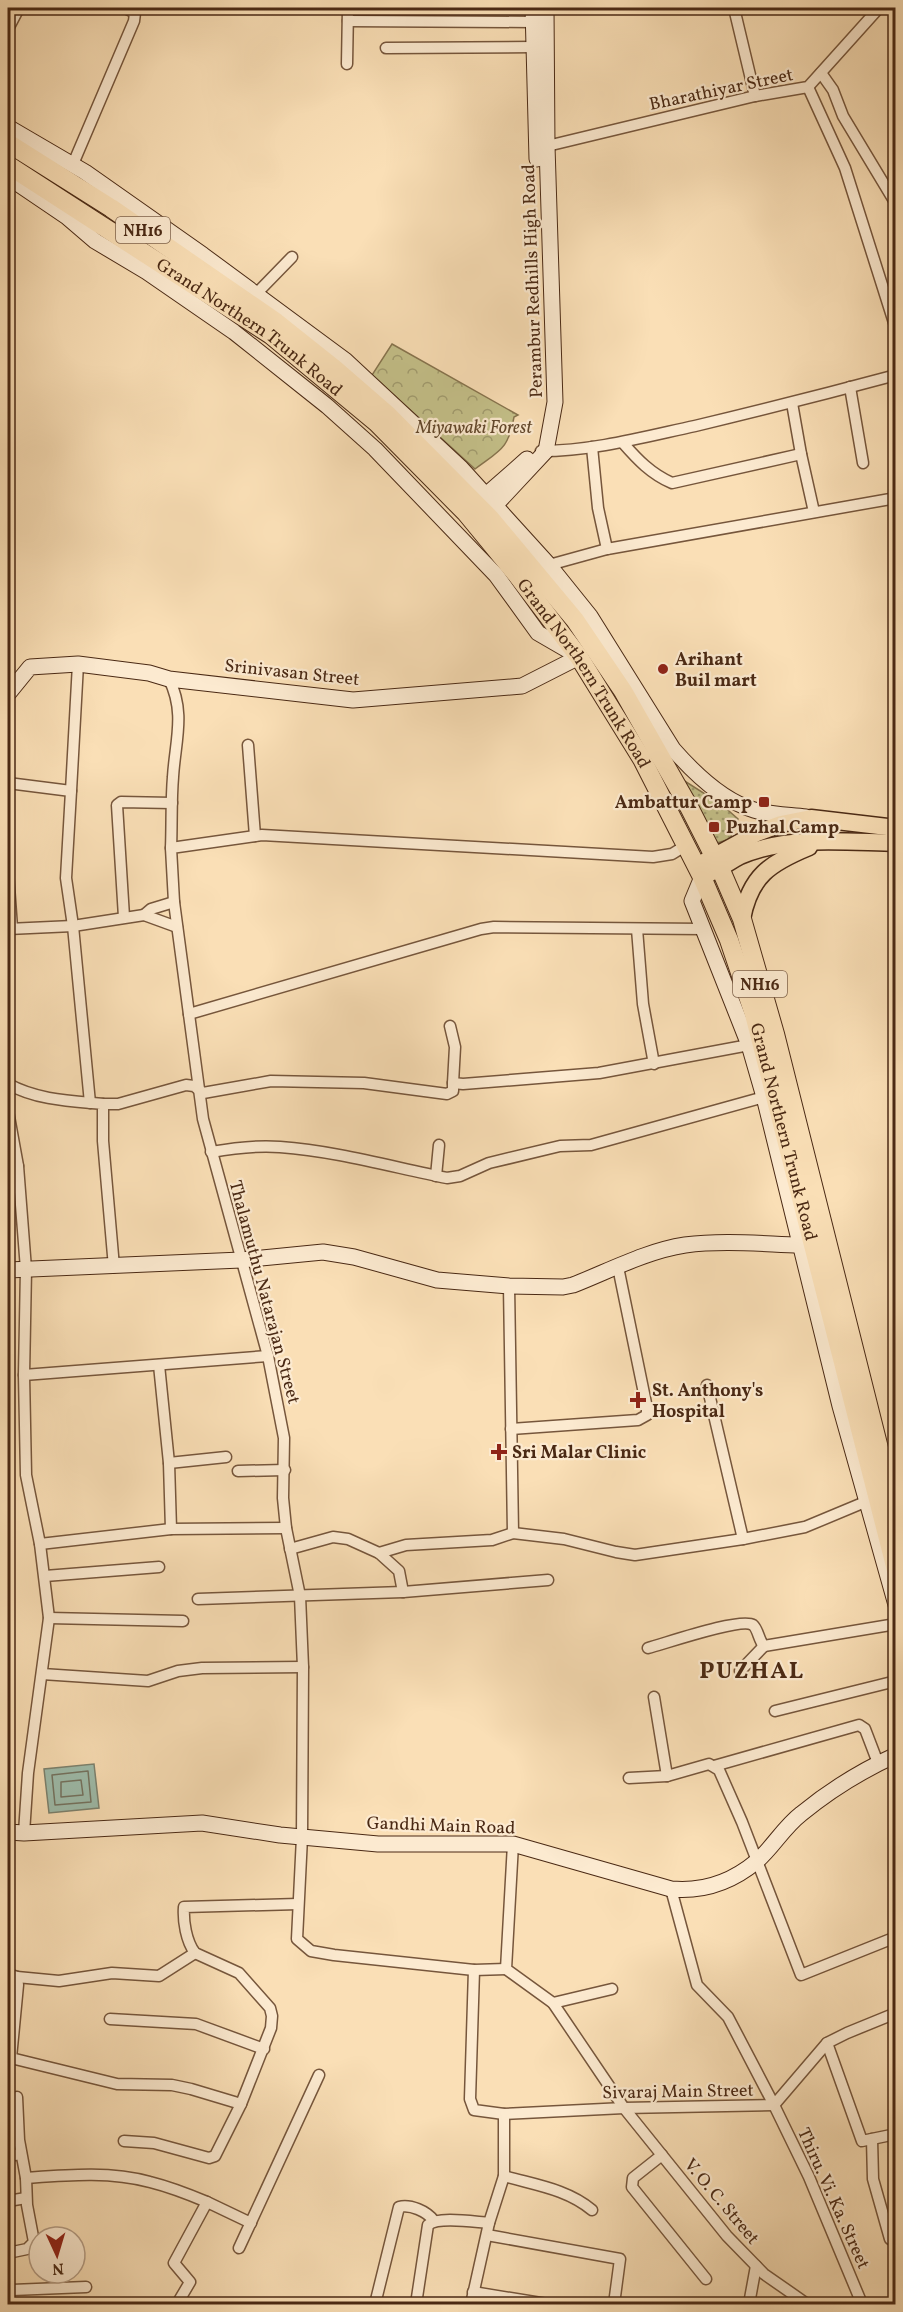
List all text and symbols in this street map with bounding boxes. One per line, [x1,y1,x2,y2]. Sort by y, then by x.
street label: Bharathiyar Street [647,63,796,118]
street label: Perambur Redhills High Road [517,163,550,398]
road number: NH16 [116,217,170,243]
street label: Grand Northern Trunk Road [151,253,347,403]
park label: Miyawaki Forest [415,416,533,441]
street label: Grand Northern Trunk Road [510,574,656,773]
place label: Arihant Buil mart [675,648,757,694]
street label: Srinivasan Street [223,654,361,693]
marker: Arihant Buil mart [656,662,670,676]
place label: Ambattur Camp [615,791,752,816]
marker: Ambattur Camp [757,795,771,809]
place label: Puzhal Camp [726,816,839,841]
marker: Puzhal Camp [707,820,721,834]
road number: NH16 [733,971,787,997]
street label: Grand Northern Trunk Road [743,1020,822,1244]
street label: Thalamuthu Natarajan Street [222,1178,305,1407]
place label: St. Anthony's Hospital [652,1379,763,1425]
marker: St. Anthony's Hospital [629,1391,647,1409]
place label: Sri Malar Clinic [512,1441,646,1466]
marker: Sri Malar Clinic [490,1443,508,1461]
district label: PUZHAL [699,1655,805,1689]
street label: Gandhi Main Road [366,1811,516,1842]
street label: Sivaraj Main Street [602,2079,754,2106]
street label: Thiru. Vi. Ka. Street [790,2124,875,2273]
street label: V. O. C. Street [677,2154,764,2250]
north arrow [27,2225,87,2285]
text: N [51,2257,64,2279]

